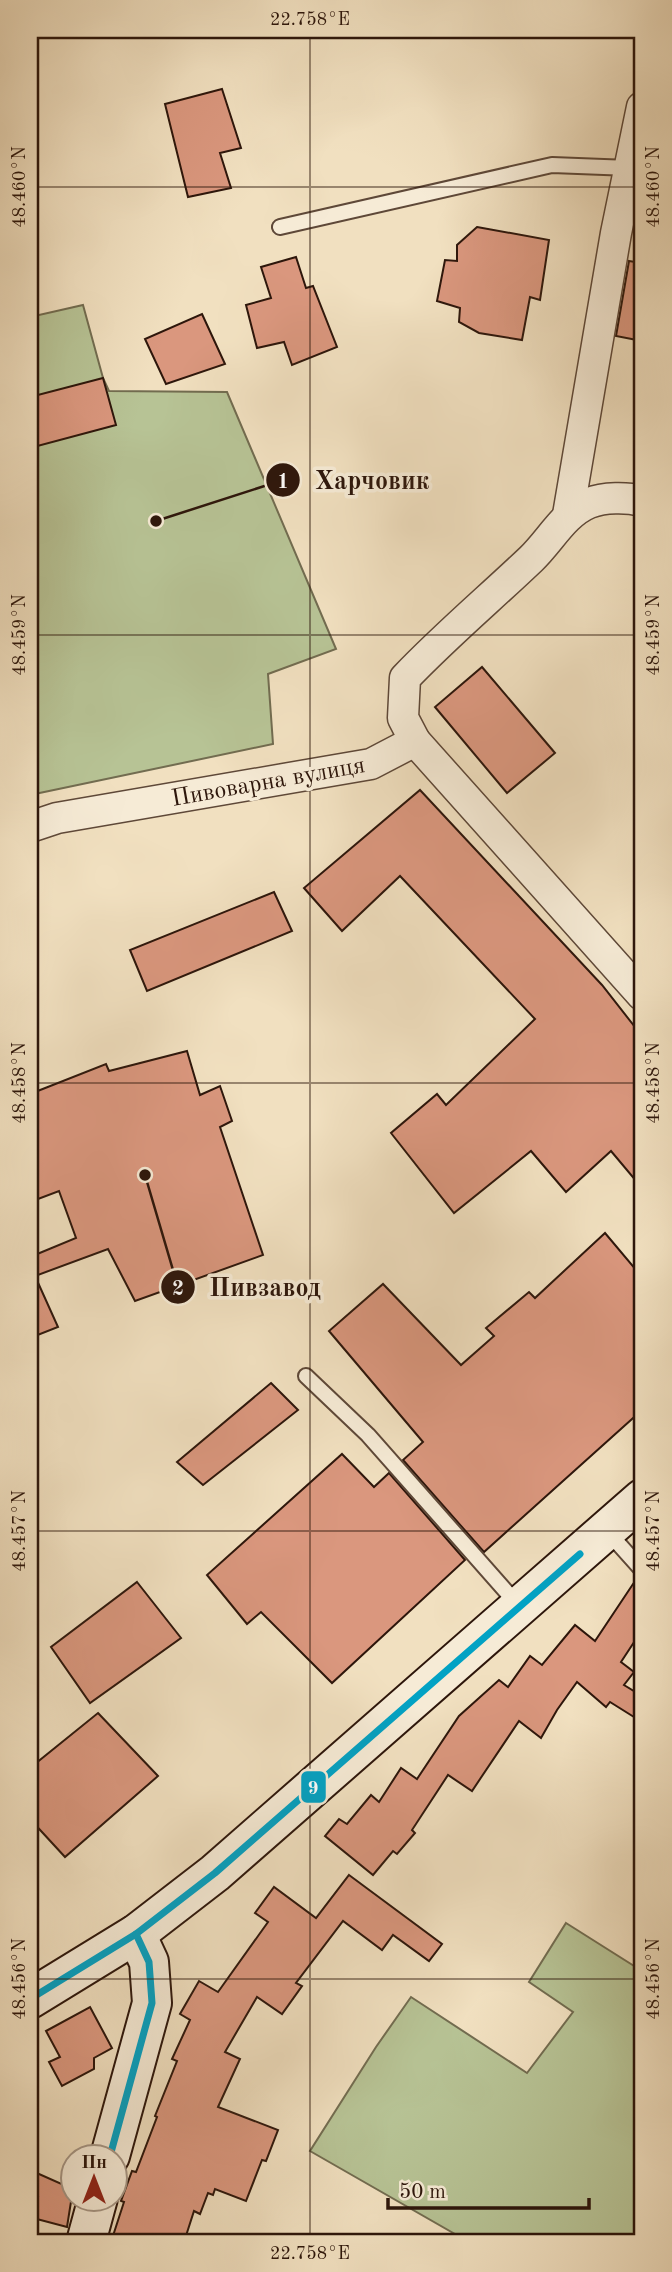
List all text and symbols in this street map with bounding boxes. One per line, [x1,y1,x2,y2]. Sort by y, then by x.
text: 22.758°E [270,11,350,29]
text: 48.460°N [11,146,29,228]
text: 48.460°N [645,146,663,228]
callout: Харчовик [265,457,443,504]
text: Харчовик [314,469,430,495]
text: 1 [277,472,289,493]
text: 48.459°N [11,594,29,676]
text: 48.459°N [645,594,663,676]
street label: Пивоварна вулиця [170,754,367,812]
text: 48.458°N [11,1042,29,1124]
text: 48.458°N [645,1042,663,1124]
callout: Пивзавод [160,1264,335,1311]
text: Пивзавод [209,1276,321,1302]
text: 2 [172,1279,184,1300]
text: 48.457°N [11,1490,29,1572]
text: 48.457°N [645,1490,663,1572]
line badge: 9 [300,1770,327,1804]
text: 9 [307,1780,319,1799]
text: 48.456°N [11,1938,29,2020]
text: 48.456°N [645,1938,663,2020]
north arrow [60,2142,130,2212]
text: Пн [81,2154,107,2173]
scale bar [388,2167,590,2211]
text: 50 m [399,2182,446,2203]
text: 22.758°E [270,2245,350,2263]

